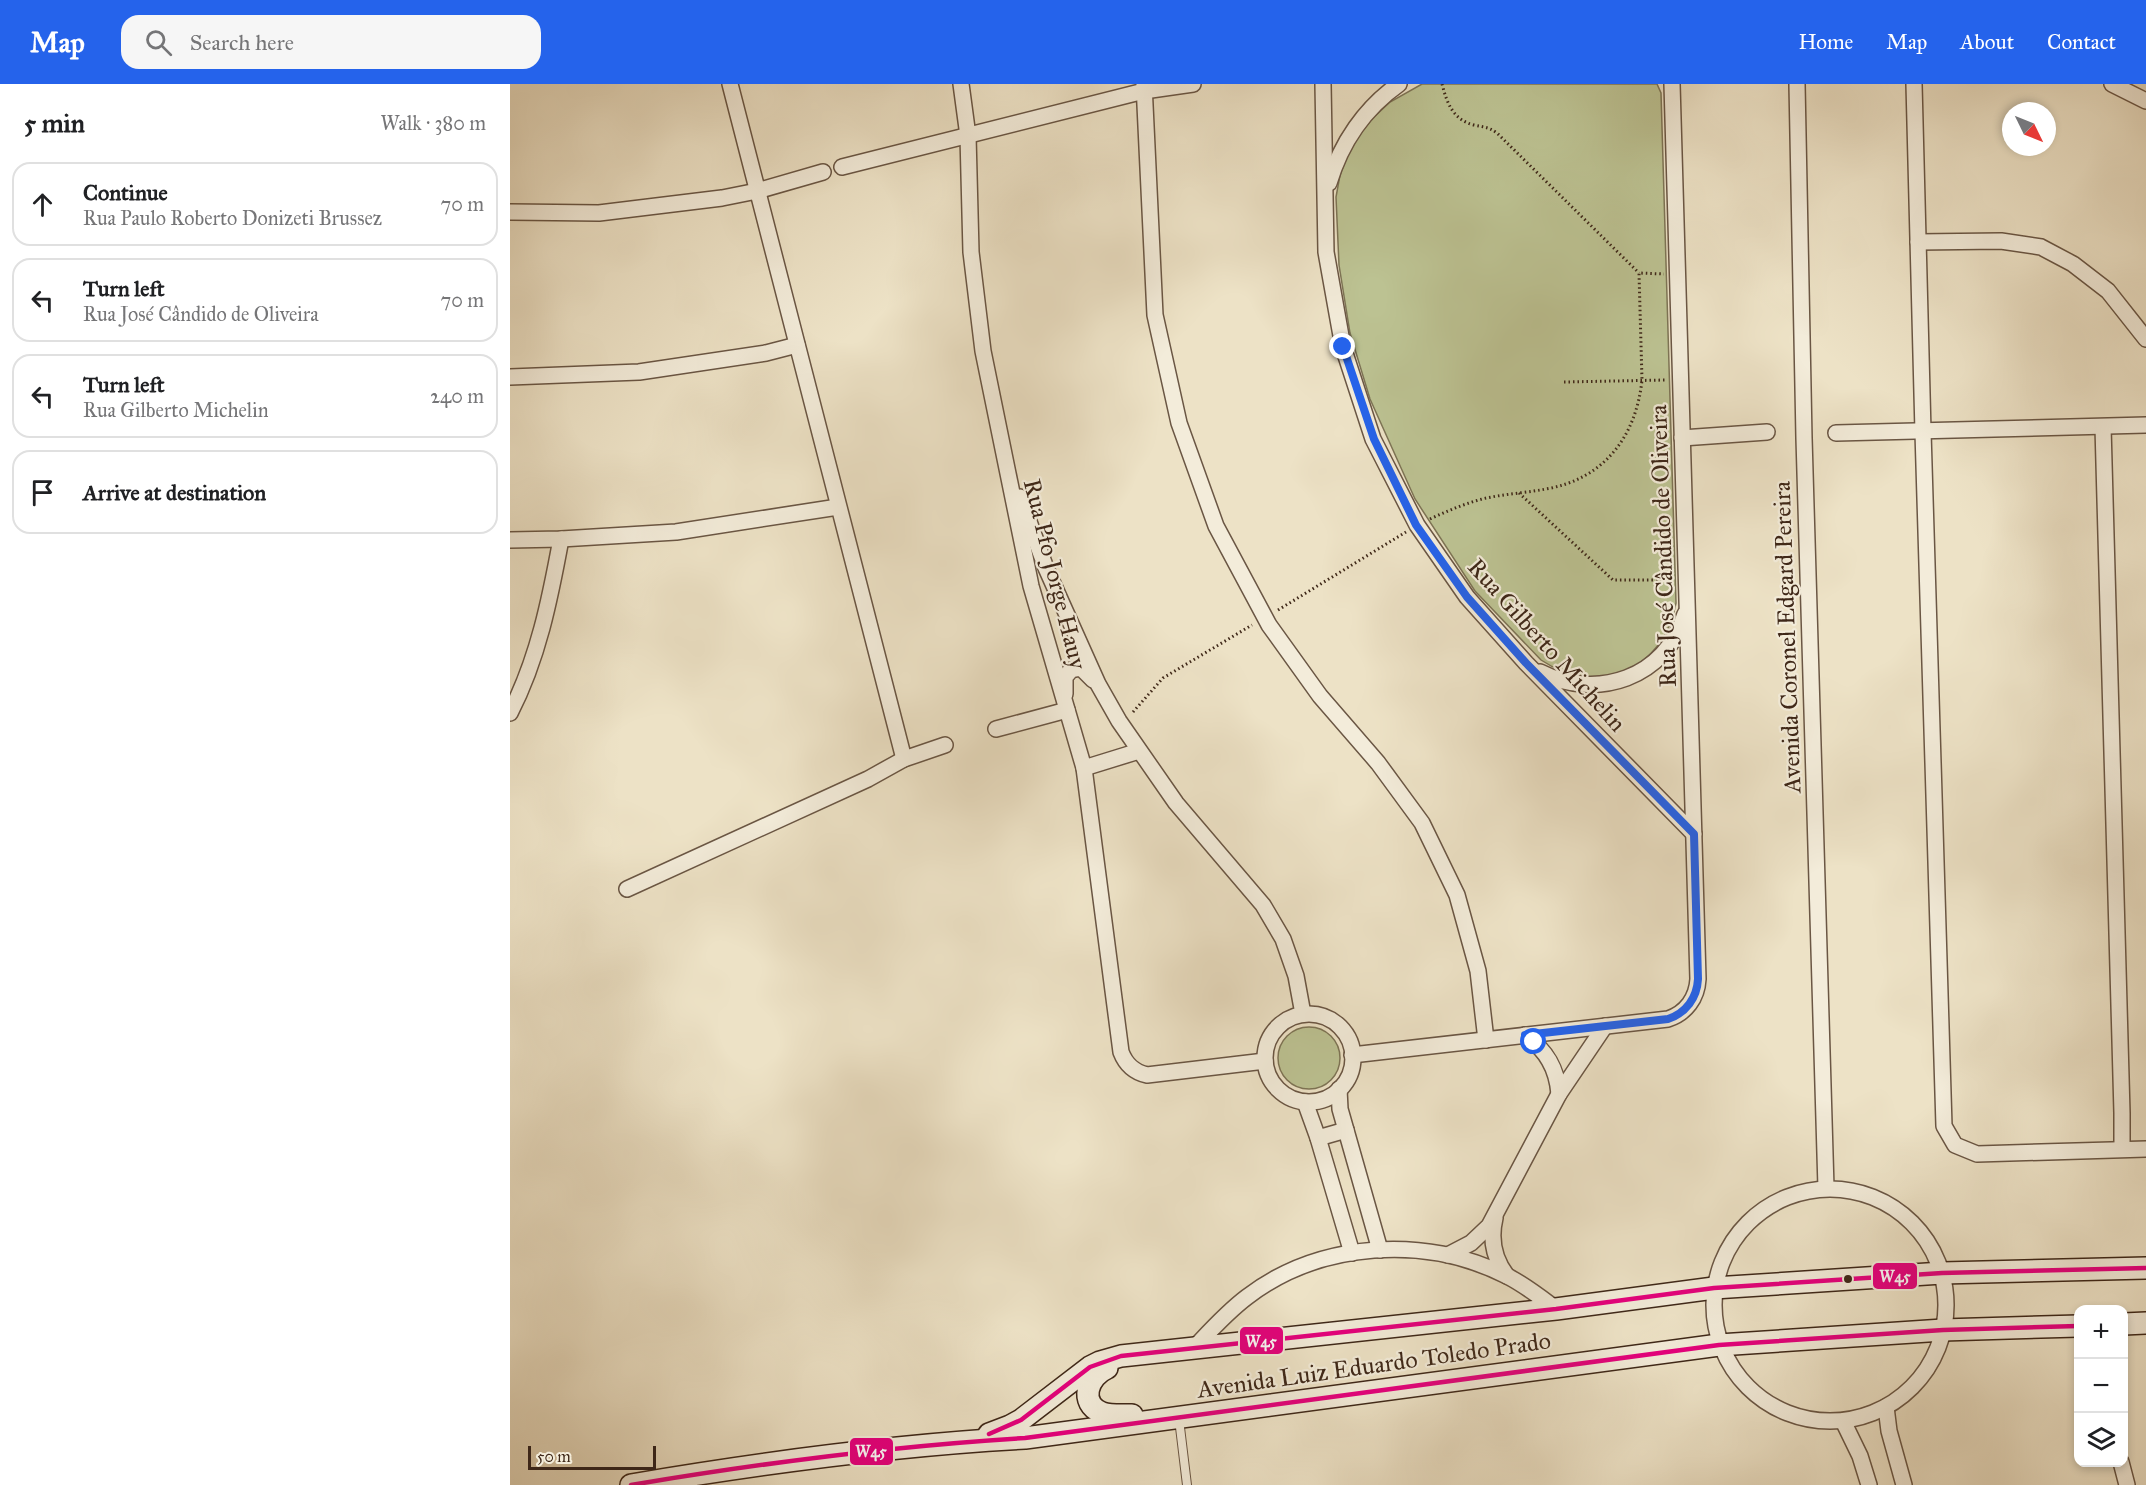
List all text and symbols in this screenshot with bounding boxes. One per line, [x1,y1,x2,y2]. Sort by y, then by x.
search box [121,15,541,69]
text: Map [30,25,85,60]
icon: search [142,26,175,59]
text: Search here [190,29,294,56]
text: Home [1798,29,1853,55]
text: Map [1886,29,1927,55]
text: About [1960,29,2014,55]
text: Contact [2047,29,2116,55]
north arrow [2002,102,2056,156]
text: 5 min [24,107,85,139]
text: Walk · 380 m [380,111,486,135]
text: Continue [83,179,168,206]
icon: ahead [26,188,59,221]
text: 70 m [441,192,484,216]
text: Rua Paulo Roberto Donizeti Brussez [83,206,382,230]
text: Turn left [83,275,165,302]
icon: left [26,284,59,317]
text: 70 m [441,288,484,312]
text: Rua José Cândido de Oliveira [83,302,319,326]
route end [1329,333,1355,359]
text: Turn left [83,371,165,398]
icon: left [26,380,59,413]
text: 240 m [430,384,484,408]
text: Rua Gilberto Michelin [83,398,269,422]
street label: Rua José Cândido de Oliveira [1643,403,1683,688]
icon: arrive [26,476,59,509]
street label: Rua Pfo Jorge Hauy [1017,476,1093,673]
text: Arrive at destination [83,479,266,506]
street label: Avenida Coronel Edgard Pereira [1767,480,1807,794]
street label: Rua Gilberto Michelin [1461,552,1633,738]
route start [1520,1028,1546,1054]
line badge: W45 [1872,1262,1918,1290]
text: W45 [1879,1267,1911,1287]
unlabelled marker [1842,1273,1854,1285]
map controls [2074,1305,2128,1467]
button: + [2074,1305,2128,1359]
street label: Avenida Luiz Eduardo Toledo Prado [1194,1325,1553,1405]
line badge: W45 [1239,1326,1284,1355]
text: W45 [1245,1332,1277,1352]
button: − [2074,1359,2128,1413]
button: layers [2074,1413,2128,1467]
line badge: W45 [849,1437,894,1466]
text: W45 [855,1442,887,1462]
scale bar [528,1443,656,1470]
text: 50 m [537,1447,571,1466]

